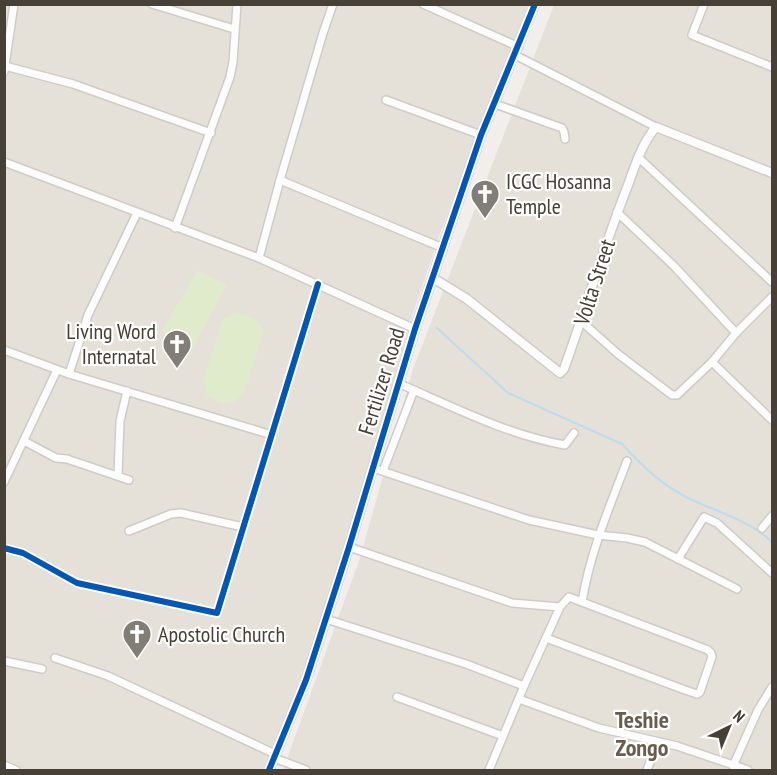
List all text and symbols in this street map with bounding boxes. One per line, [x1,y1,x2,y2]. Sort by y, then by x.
place label: ICGC Hosanna Temple [506,167,611,220]
church icon: ICGC Hosanna Temple [469,178,501,220]
street label: Volta Street [567,235,621,330]
place label: Living Word Internatal [66,317,157,370]
street label: Fertilizer Road [351,324,411,438]
church icon: Living Word Internatal [161,328,193,370]
church icon: Apostolic Church [121,618,153,660]
place label: Apostolic Church [158,620,285,648]
north arrow [699,697,759,757]
district label: Teshie Zongo [615,704,669,763]
text: N [729,706,749,726]

